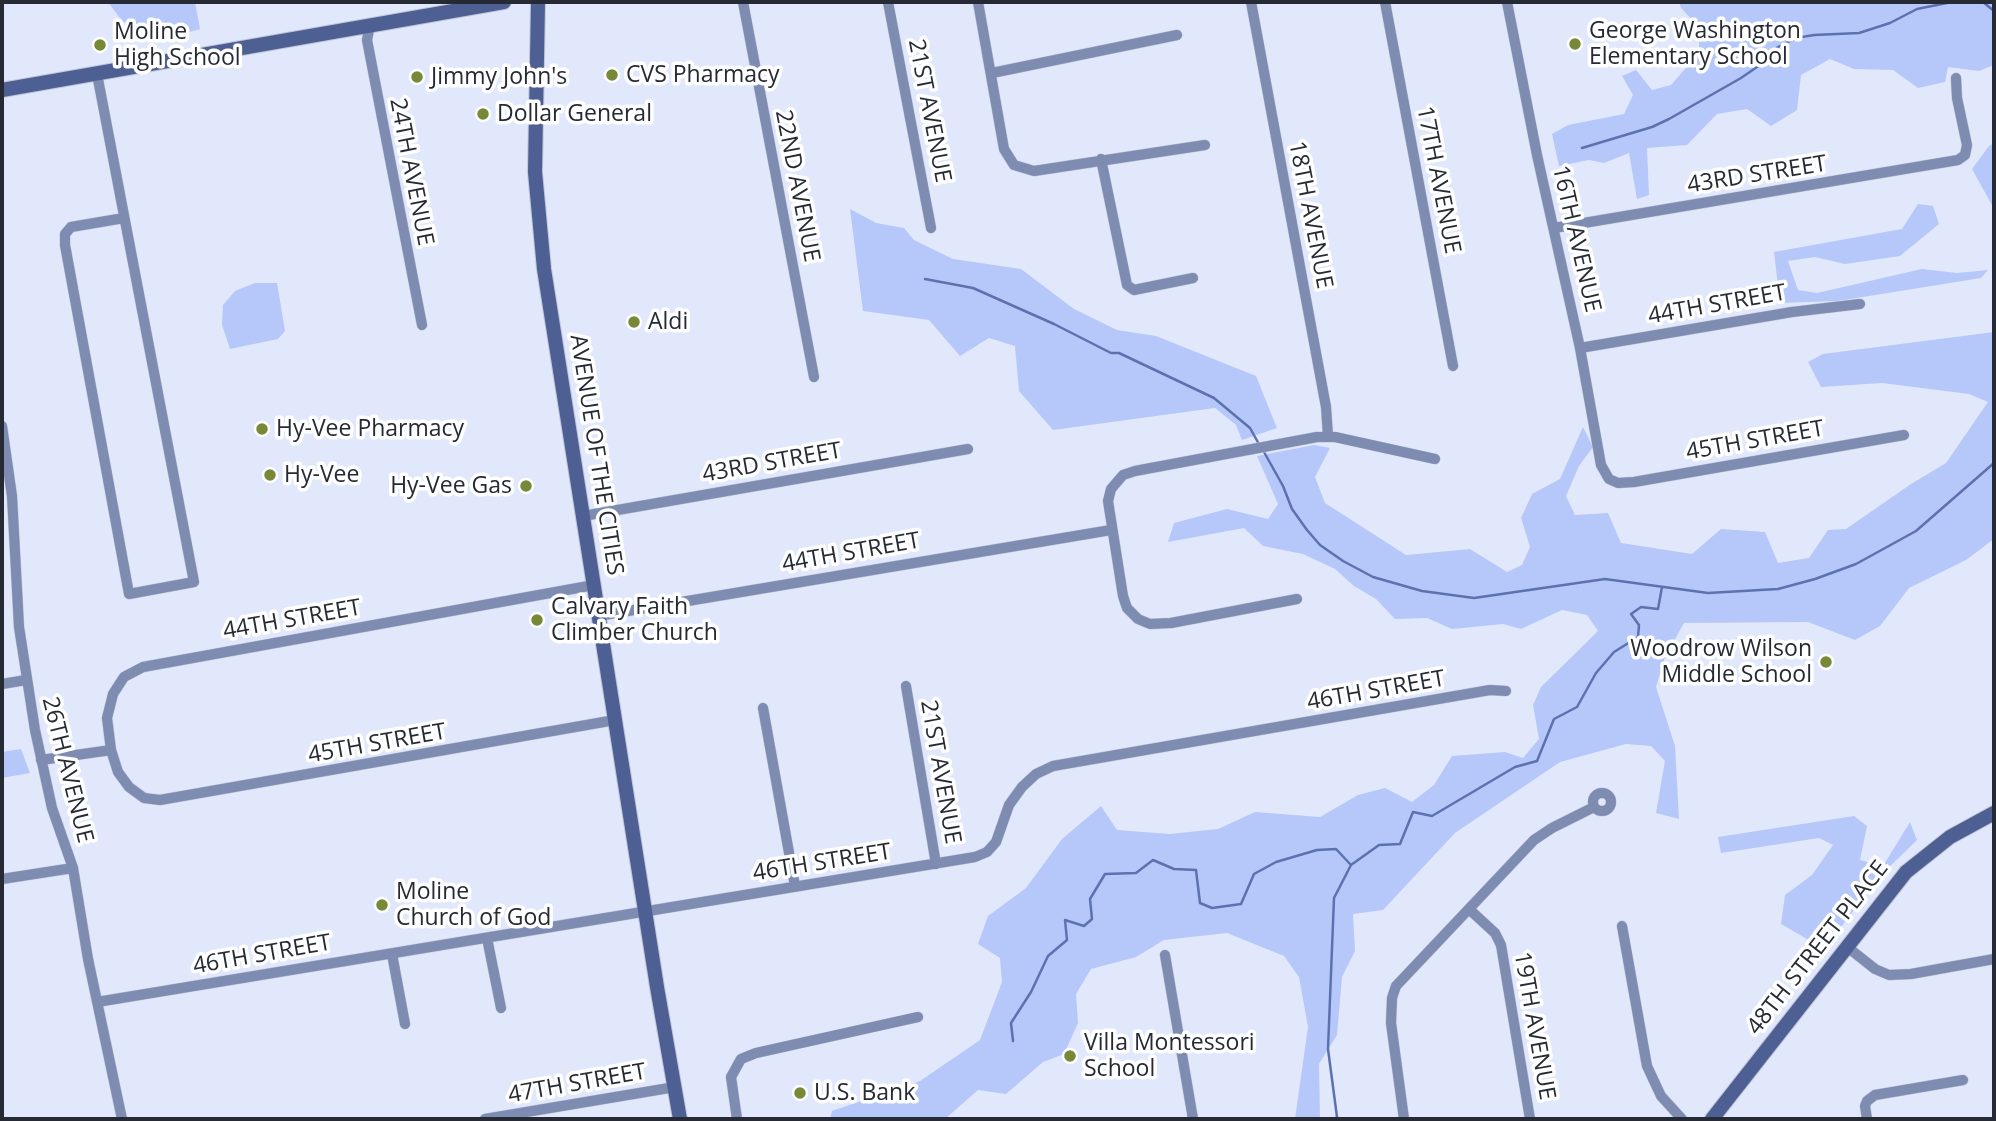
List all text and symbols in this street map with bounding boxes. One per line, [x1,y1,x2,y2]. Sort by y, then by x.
place label: George Washington Elementary School [1589,17,1801,71]
place label: Moline High School [114,18,241,72]
marker: George Washington Elementary School [1567,36,1583,52]
marker: Moline High School [92,37,108,53]
street label: 21ST AVENUE [902,37,956,185]
place label: CVS Pharmacy [626,61,780,89]
place label: Jimmy John's [431,63,567,91]
marker: CVS Pharmacy [604,67,620,83]
marker: Jimmy John's [409,69,425,85]
street label: 24TH AVENUE [383,96,439,248]
place label: Dollar General [497,100,652,128]
street label: 17TH AVENUE [1410,104,1466,256]
marker: Dollar General [475,106,491,122]
street label: 22ND AVENUE [769,108,825,264]
street label: 18TH AVENUE [1282,139,1338,291]
street label: 43RD STREET [1685,150,1829,200]
street label: 16TH AVENUE [1546,163,1606,315]
street label: 44TH STREET [1646,279,1788,331]
place label: Aldi [648,308,688,336]
marker: Aldi [626,314,642,330]
street label: AVENUE OF THE CITIES [563,333,629,577]
place label: Hy-Vee Pharmacy [276,415,464,443]
street label: 45TH STREET [1684,415,1826,467]
marker: Hy-Vee Pharmacy [254,421,270,437]
street label: 43RD STREET [700,437,844,489]
place label: Hy-Vee [284,461,359,489]
marker: Hy-Vee [262,467,278,483]
place label: Hy-Vee Gas [390,472,512,500]
marker: Hy-Vee Gas [518,478,534,494]
street label: 44TH STREET [780,527,922,579]
place label: Calvary Faith Climber Church [551,593,718,647]
street label: 44TH STREET [221,594,363,646]
marker: Calvary Faith Climber Church [529,612,545,628]
place label: Woodrow Wilson Middle School [1630,635,1812,689]
marker: Woodrow Wilson Middle School [1818,654,1834,670]
street label: 46TH STREET [1305,665,1447,717]
street label: 26TH AVENUE [35,694,99,846]
street label: 21ST AVENUE [914,698,966,846]
street label: 45TH STREET [306,718,448,770]
street label: 46TH STREET [751,838,893,888]
street label: 48TH STREET PLACE [1741,855,1895,1041]
place label: Moline Church of God [396,878,551,932]
marker: Moline Church of God [374,897,390,913]
street label: 46TH STREET [191,929,333,981]
street label: 19TH AVENUE [1507,950,1561,1102]
place label: Villa Montessori School [1084,1029,1255,1083]
marker: Villa Montessori School [1062,1048,1078,1064]
street label: 47TH STREET [506,1058,648,1110]
place label: U.S. Bank [814,1079,915,1107]
marker: U.S. Bank [792,1085,808,1101]

